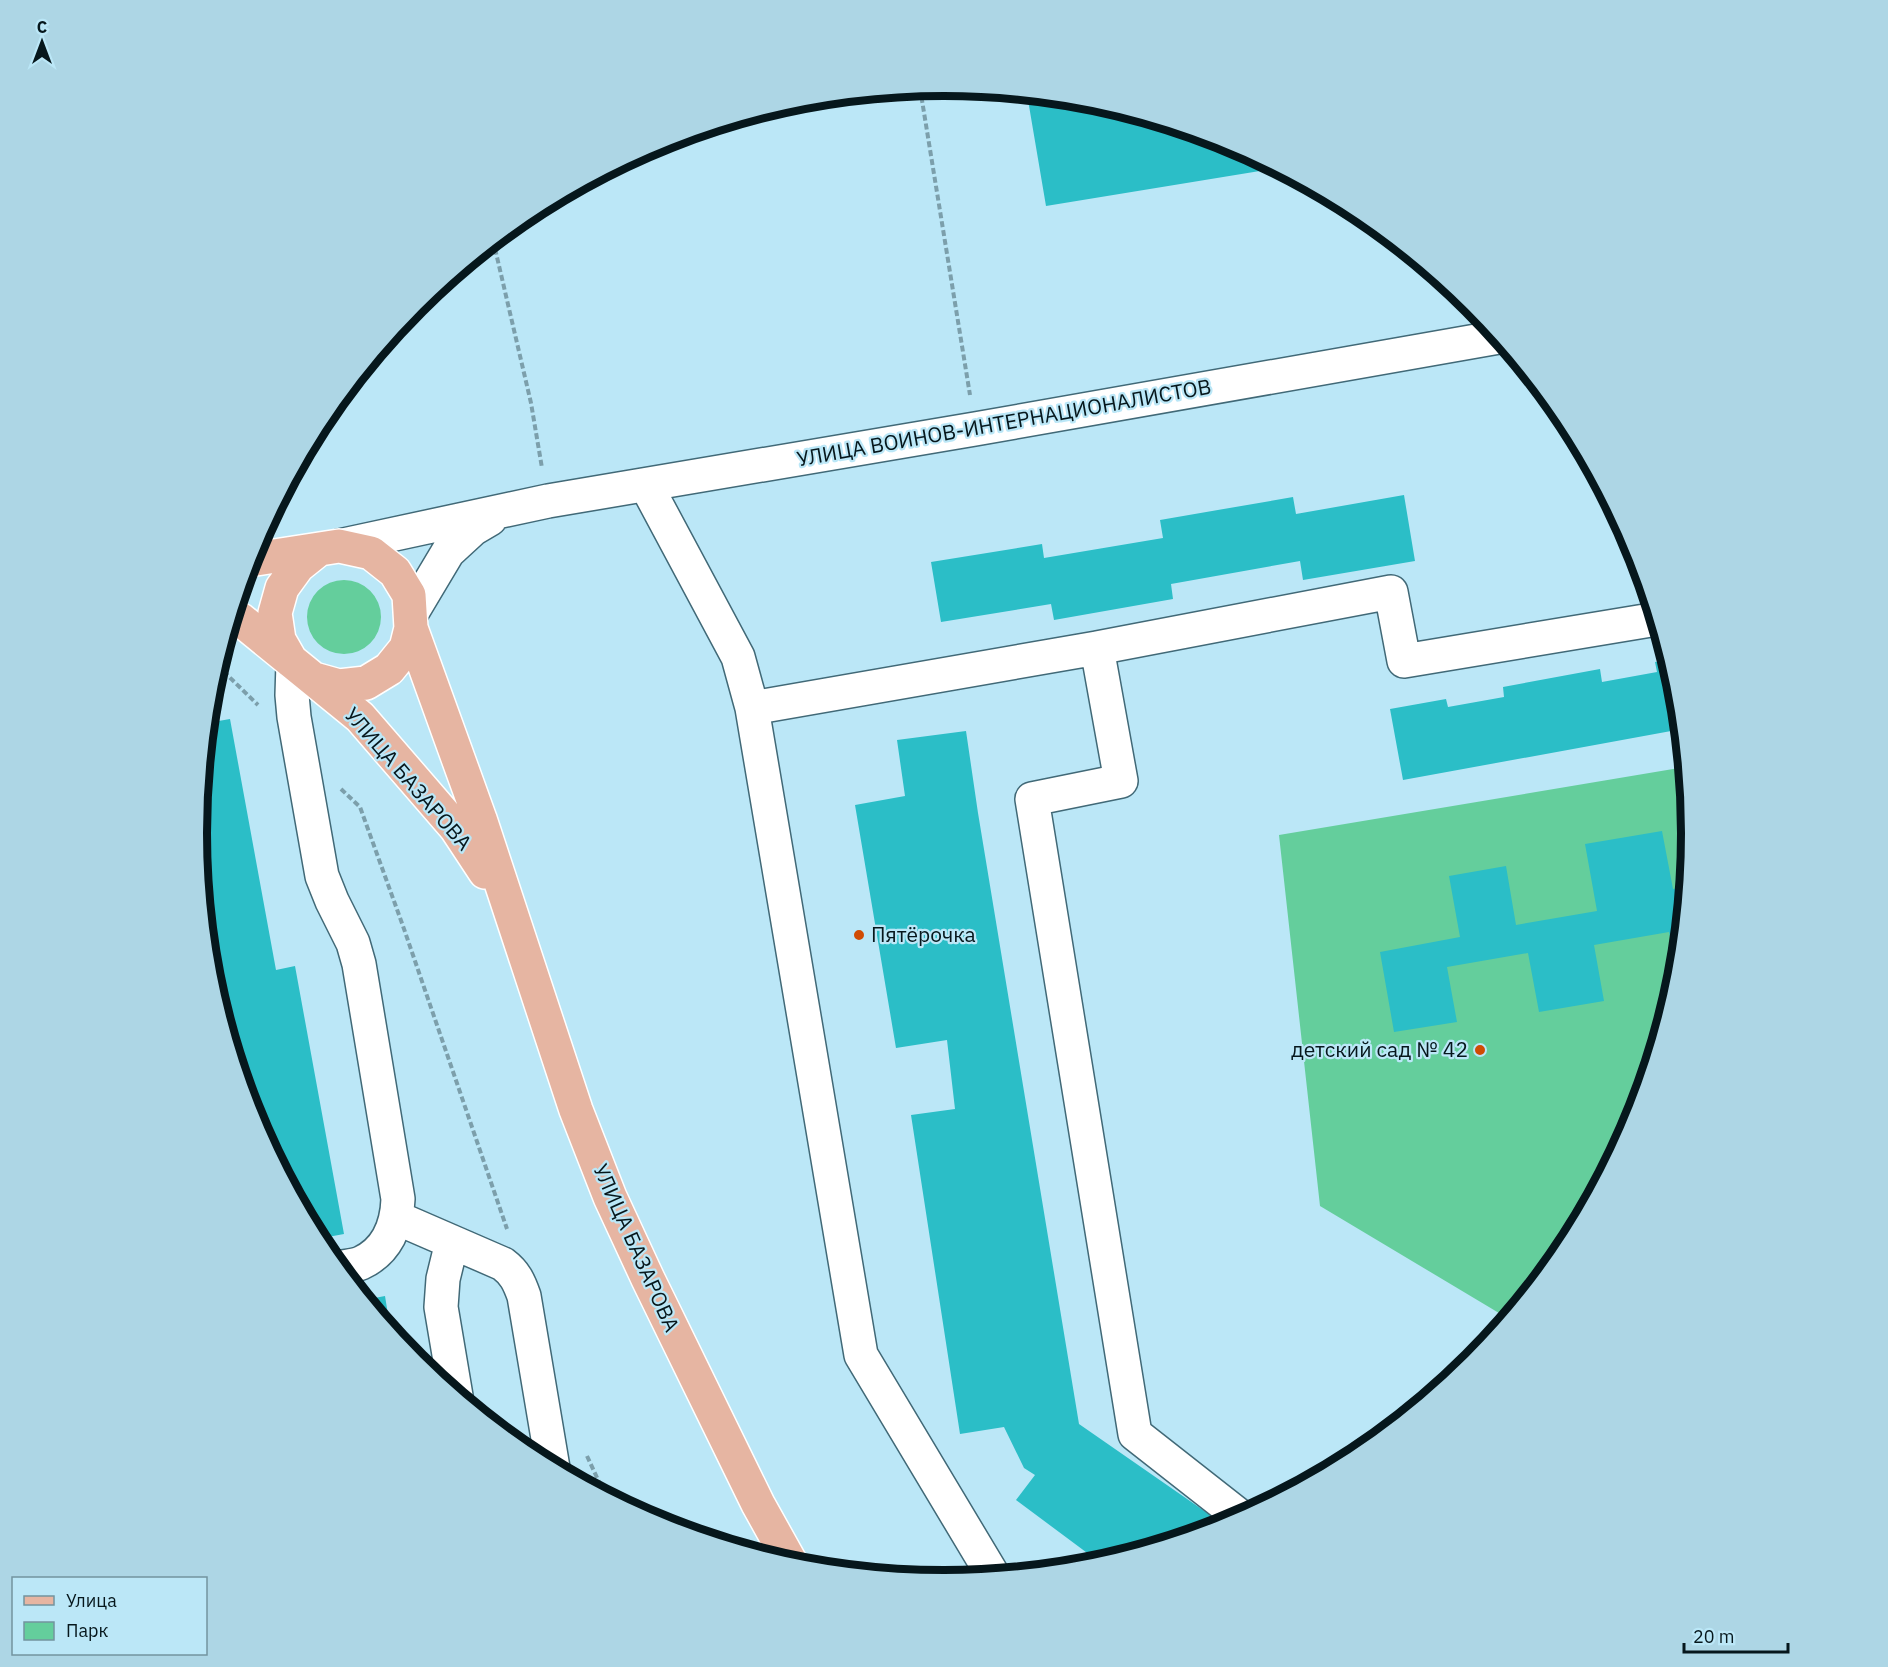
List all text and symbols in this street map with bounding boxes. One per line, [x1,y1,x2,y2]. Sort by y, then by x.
north arrow [12,12,72,72]
text: С [37,17,47,37]
street label: УЛИЦА ВОИНОВ-ИНТЕРНАЦИОНАЛИСТОВ [794,372,1213,472]
street label: УЛИЦА БАЗАРОВА [339,701,479,856]
place label: Пятёрочка [871,920,976,948]
marker: Пятёрочка [852,928,866,942]
place label: детский сад № 42 [1291,1035,1468,1063]
marker: детский сад № 42 [1473,1043,1487,1057]
street label: УЛИЦА БАЗАРОВА [587,1159,687,1336]
legend [12,1577,207,1655]
text: Улица [66,1589,117,1612]
scale bar [1684,1616,1788,1654]
text: Парк [66,1619,109,1642]
text: 20 m [1693,1625,1735,1648]

